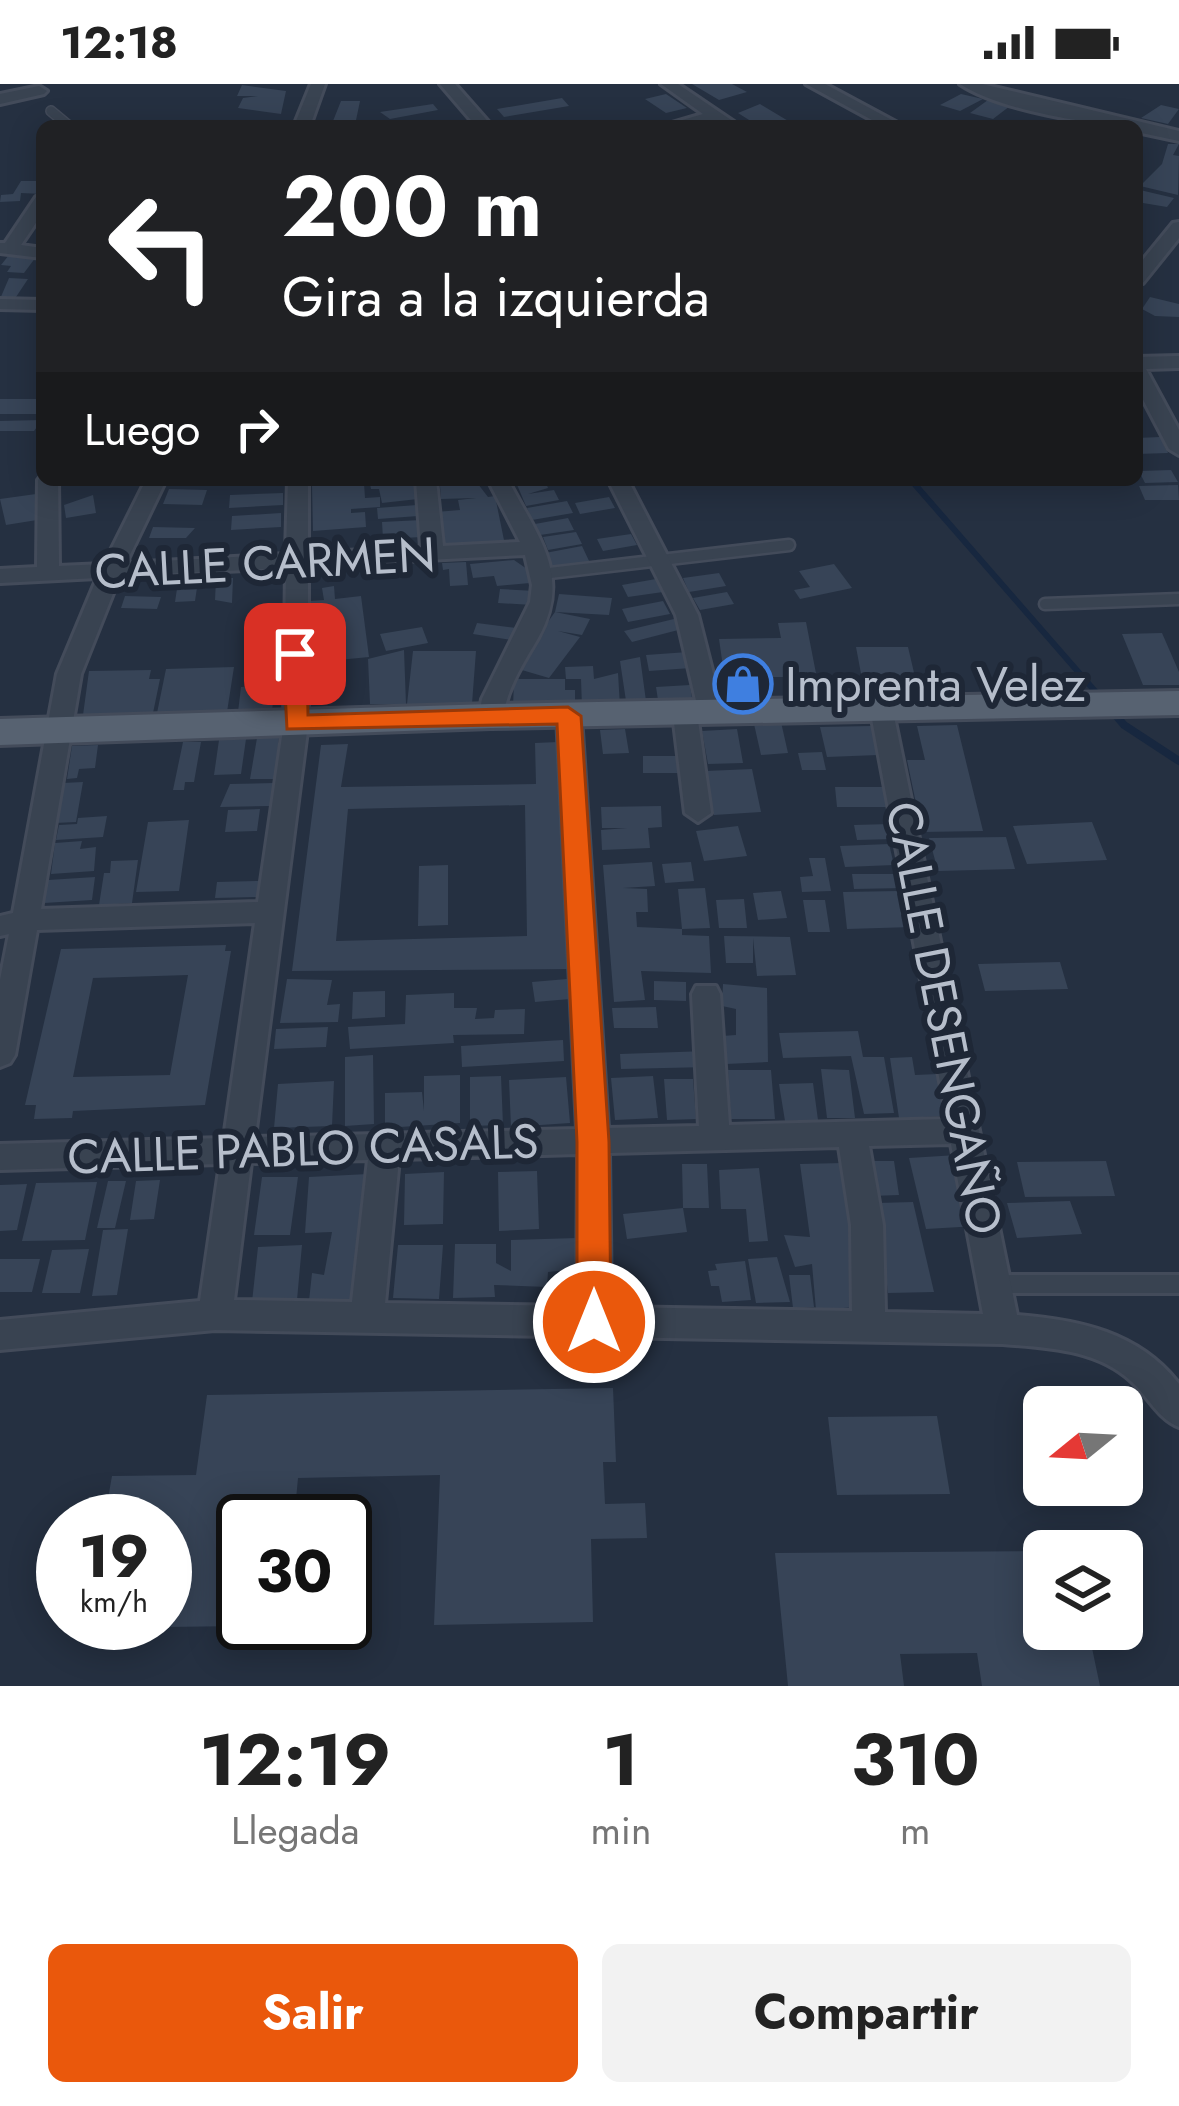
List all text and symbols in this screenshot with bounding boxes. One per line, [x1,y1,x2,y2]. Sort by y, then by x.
text: 12:18 [60,10,178,75]
text: 200 m [282,146,542,268]
icon: left [84,168,240,324]
text: Gira a la izquierda [282,258,710,336]
icon: right [224,396,290,462]
text: Luego [84,397,200,462]
street label: CALLE CARMEN [93,520,437,606]
pin [244,603,346,705]
icon: arrive [262,621,328,687]
place label: Imprenta Velez [785,650,1086,719]
shop icon: Imprenta Velez [712,653,774,715]
street label: CALLE DESENGAÑO [868,796,1020,1240]
street label: CALLE PABLO CASALS [66,1106,540,1192]
position arrow [531,1259,657,1385]
north arrow [1023,1386,1143,1506]
map controls [1023,1386,1143,1650]
speed limit sign: 30 [216,1494,372,1650]
text: 19 [79,1513,149,1600]
button: layers [1023,1530,1143,1650]
text: km/h [80,1580,148,1623]
text: 12:19 [199,1708,391,1812]
text: 1 [603,1708,639,1812]
text: 310 [851,1708,980,1812]
text: Llegada [231,1802,359,1859]
text: min [590,1802,651,1859]
text: m [900,1802,930,1859]
button: Salir [48,1944,578,2082]
button: Compartir [602,1944,1131,2082]

